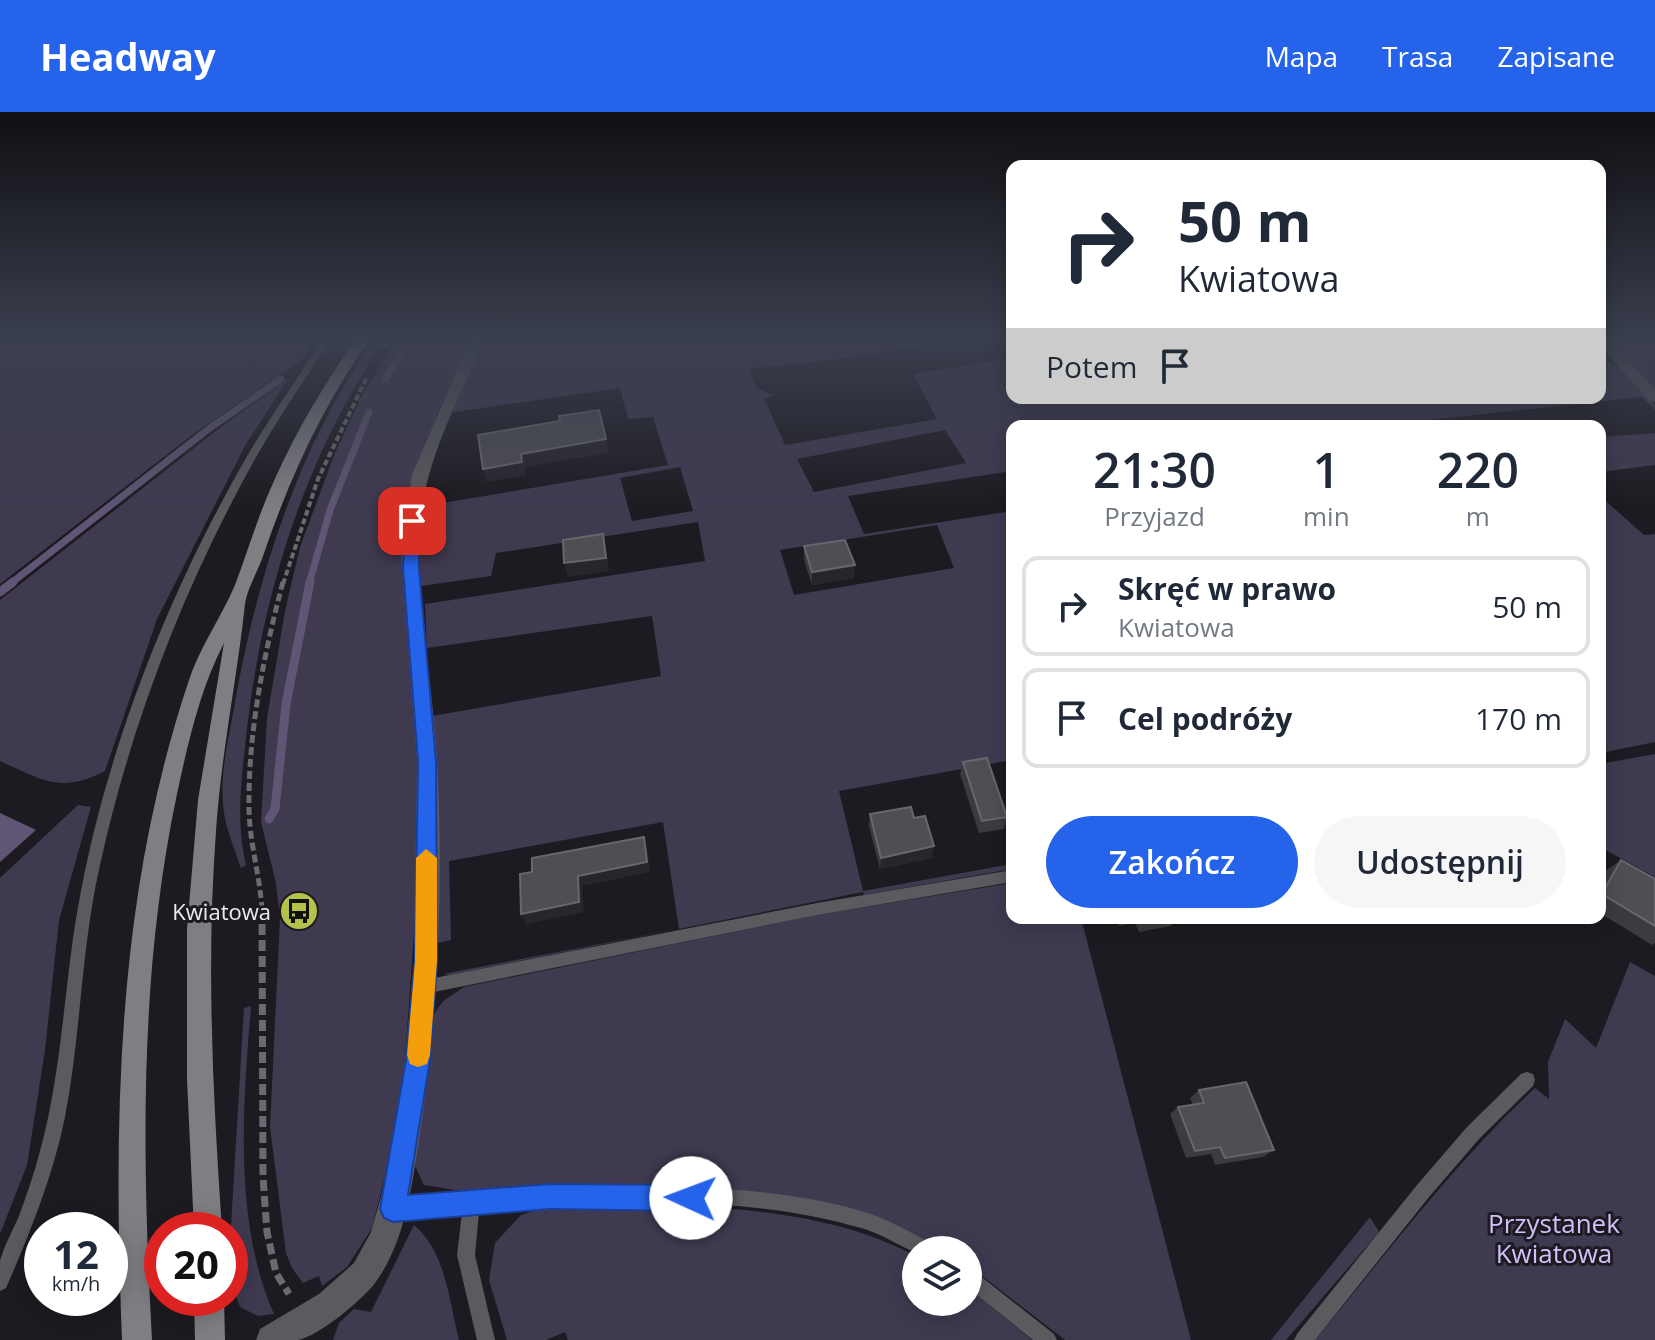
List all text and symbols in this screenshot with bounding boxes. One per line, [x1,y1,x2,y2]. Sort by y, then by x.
text: Headway [40,30,216,82]
text: Mapa [1265,37,1338,75]
text: Trasa [1382,37,1453,75]
text: Zapisane [1497,37,1615,75]
text: 50 m [1178,182,1312,258]
icon: right [1046,192,1150,296]
text: Kwiatowa [1178,254,1339,303]
icon: arrive [1153,344,1197,388]
text: Potem [1046,346,1137,387]
text: 21:30 [1093,437,1216,502]
text: 1 [1313,437,1340,502]
text: 220 [1437,437,1519,502]
pin [378,487,446,555]
text: Przyjazd [1104,498,1205,534]
text: min [1303,498,1350,534]
text: m [1466,498,1490,534]
icon: arrive [390,499,434,543]
text: Skręć w prawo [1118,568,1336,609]
icon: right [1050,584,1094,628]
text: 50 m [1492,586,1562,627]
text: Kwiatowa [1118,609,1235,645]
icon: arrive [1050,696,1094,740]
text: Cel podróży [1118,698,1292,739]
text: 170 m [1475,698,1562,739]
button: Zakończ [1046,816,1298,908]
button: Udostępnij [1314,816,1566,908]
bus stop icon: Kwiatowa [278,890,320,932]
place label: Kwiatowa [172,896,271,926]
position arrow [649,1156,733,1240]
park label: Przystanek Kwiatowa [1488,1205,1620,1271]
speed limit sign: 20 [144,1212,248,1316]
text: 12 [53,1226,99,1281]
map controls [902,1236,982,1316]
button: layers [902,1236,982,1316]
text: km/h [52,1270,100,1297]

